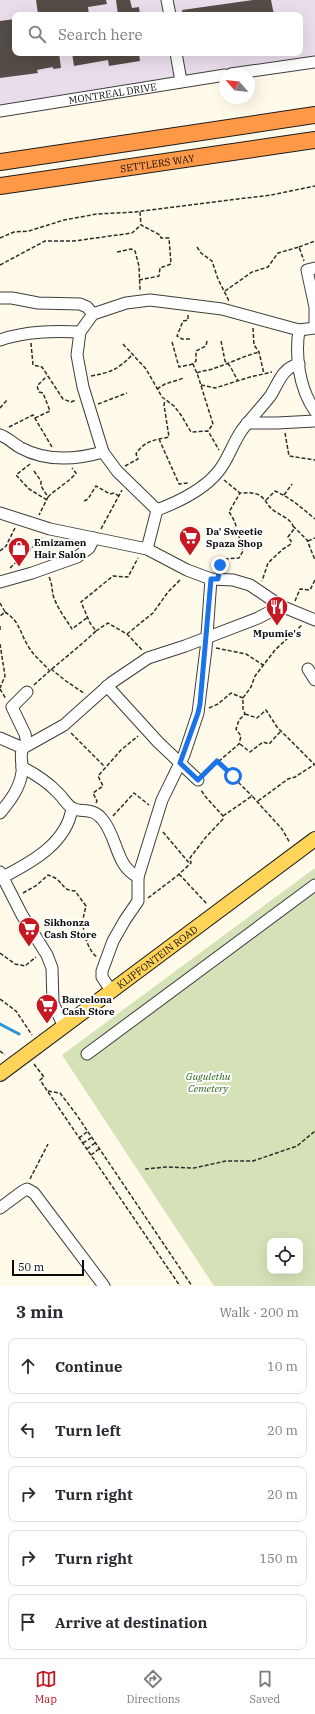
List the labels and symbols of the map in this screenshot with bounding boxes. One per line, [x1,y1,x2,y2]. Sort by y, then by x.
north arrow [219,68,255,104]
street label: MONTREAL DRIVE [68,80,158,107]
street label: SETTLERS WAY [119,152,196,175]
supermarket icon: Da' Sweetie Spaza Shop [177,524,203,557]
place label: Da' Sweetie Spaza Shop [206,525,263,550]
shop icon: Emizamen Hair Salon [6,535,32,568]
place label: Emizamen Hair Salon [34,536,87,561]
route end [211,556,229,574]
restaurant icon: Mpumie's [264,594,290,627]
place label: Mpumie's [253,627,301,640]
route start [224,767,242,785]
supermarket icon: Sikhonza Cash Store [16,915,42,948]
place label: Sikhonza Cash Store [44,916,97,941]
street label: KLIPFONTEIN ROAD [114,923,200,992]
supermarket icon: Barcelona Cash Store [34,992,60,1025]
place label: Barcelona Cash Store [62,993,115,1018]
park label: Gugulethu Cemetery [186,1070,231,1095]
scale bar [12,1258,84,1277]

